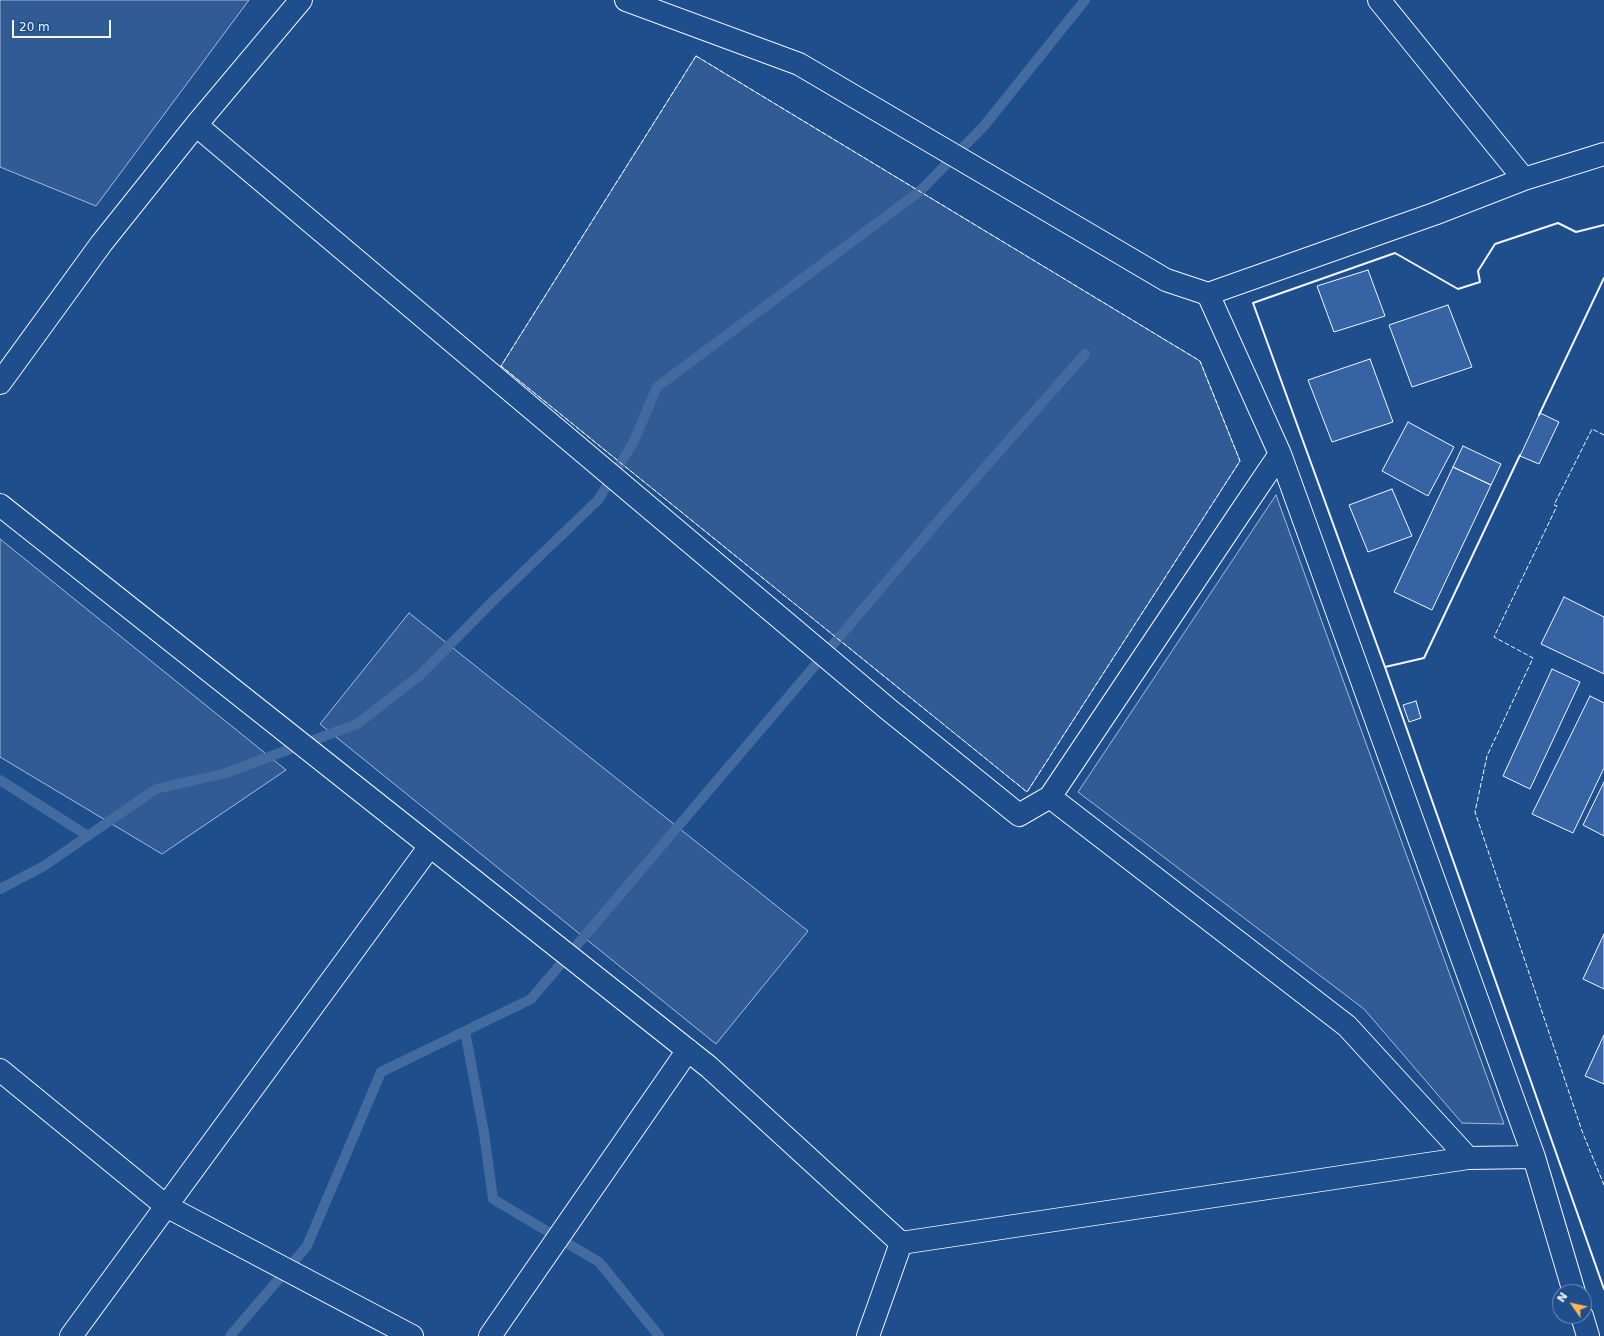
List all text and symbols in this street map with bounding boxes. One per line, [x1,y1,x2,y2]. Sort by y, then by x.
scale bar [14,12,113,38]
text: 20 m [19,20,50,34]
north arrow [1552,1284,1592,1324]
text: N [1554,1290,1570,1305]

